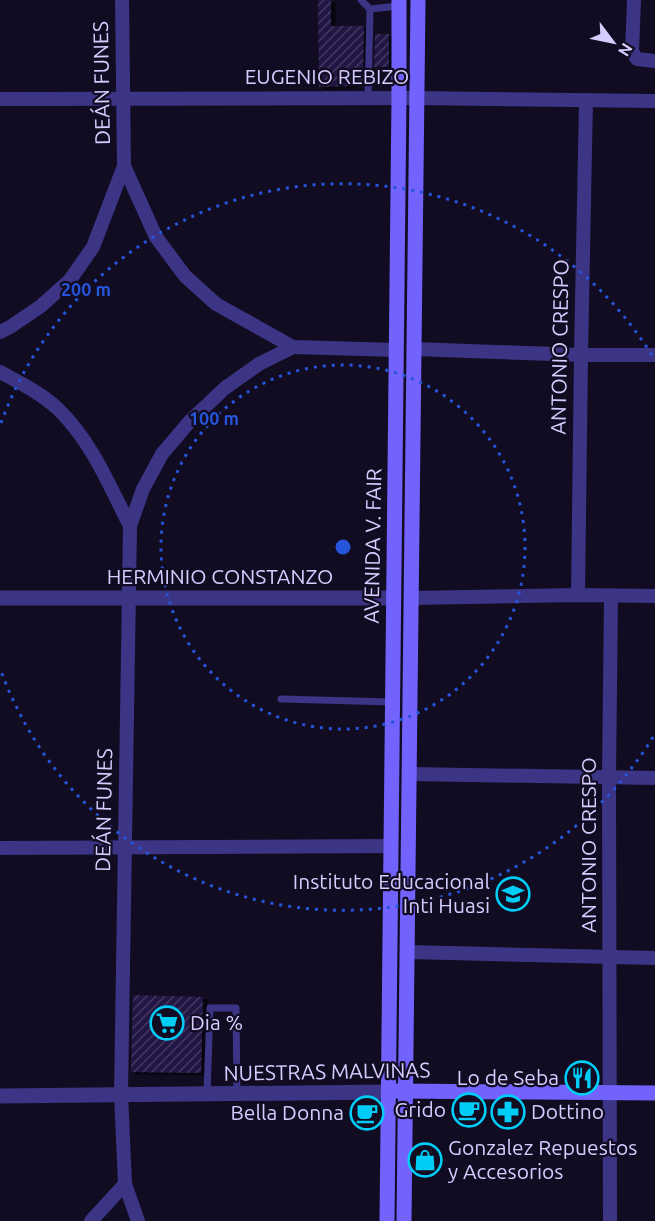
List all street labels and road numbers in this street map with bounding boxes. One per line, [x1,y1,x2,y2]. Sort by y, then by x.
street label: DEÁN FUNES [88,21,114,145]
street label: EUGENIO REBIZO [245,64,409,88]
street label: ANTONIO CRESPO [545,259,573,435]
street label: AVENIDA V. FAIR [359,468,385,624]
street label: HERMINIO CONSTANZO [107,564,333,588]
street label: DEÁN FUNES [90,748,116,872]
street label: ANTONIO CRESPO [576,757,600,933]
street label: NUESTRAS MALVINAS [223,1057,431,1085]

